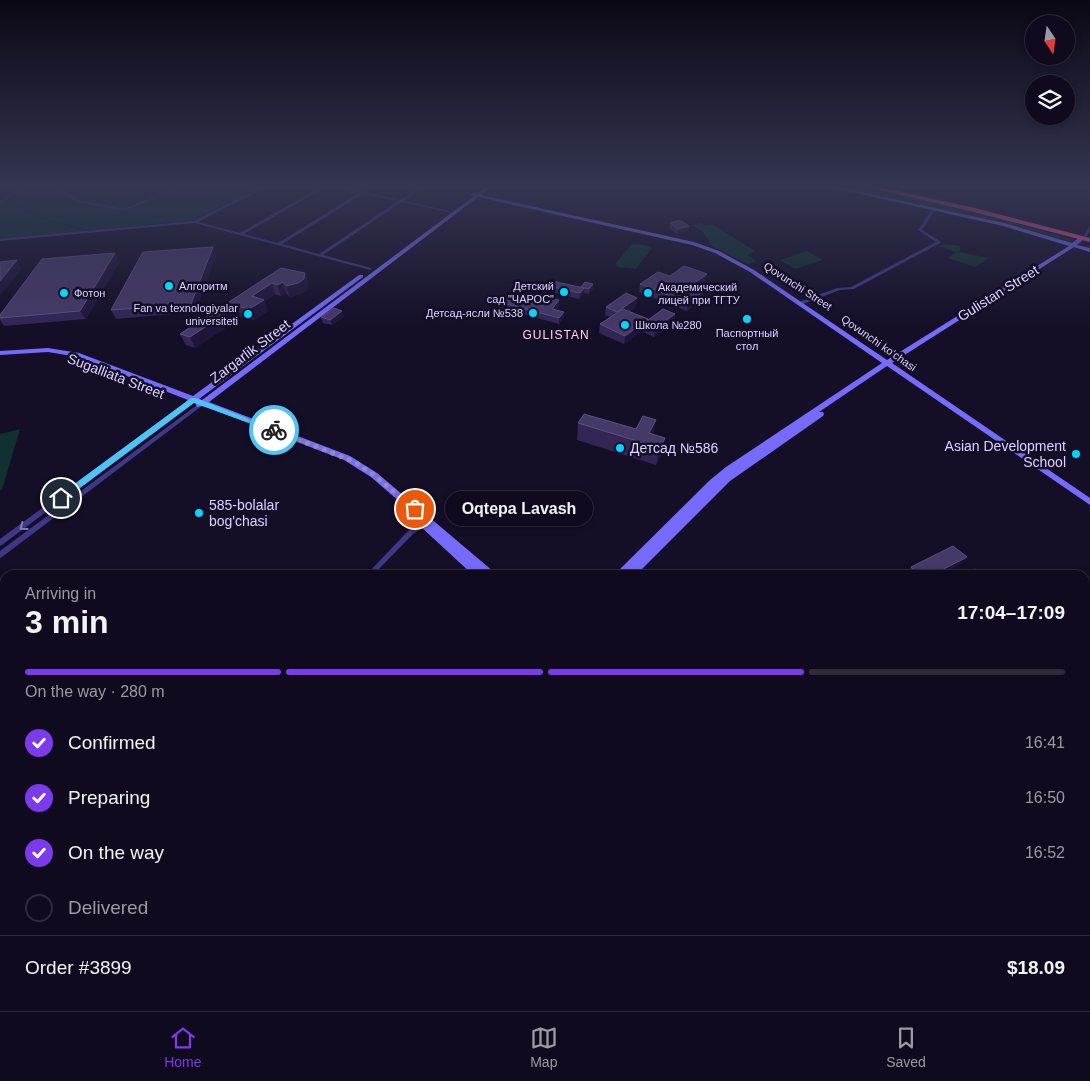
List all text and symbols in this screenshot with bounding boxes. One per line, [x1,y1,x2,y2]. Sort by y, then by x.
north arrow [1025,15,1075,65]
map controls [1025,15,1075,125]
button: layers [1025,75,1075,125]
street label: Qovunchi Street [762,259,834,313]
street label: Gulistan Street [954,262,1042,324]
marker: Алгоритм [163,280,175,292]
place label: Алгоритм [179,280,228,292]
place label: Детский сад "ЧАРОС" [487,280,554,305]
place label: Академический лицей при ТГТУ [658,281,741,306]
marker: Детский сад "ЧАРОС" [558,286,570,298]
marker: Фотон [58,287,70,299]
place label: Фотон [74,287,105,299]
marker: Академический лицей при ТГТУ [642,287,654,299]
place label: Fan va texnologiyalar universiteti [133,302,238,327]
place label: Детсад-ясли №538 [426,307,523,319]
marker: Детсад-ясли №538 [527,307,539,319]
marker: Fan va texnologiyalar universiteti [242,308,254,320]
marker: Паспортный стол [741,313,753,325]
street label: Qovunchi ko'chasi [839,313,919,373]
street label: Zargarlik Street [207,316,293,386]
marker: Школа №280 [619,319,631,331]
place label: Школа №280 [635,319,702,331]
place label: Паспортный стол [716,327,778,352]
district label: GULISTAN [522,328,590,342]
street label: Sugalliata Street [65,350,167,402]
courier [249,405,299,455]
icon: bike [260,416,288,444]
place label: Asian Development School [945,438,1066,470]
place label: Детсад №586 [630,440,718,456]
marker: Детсад №586 [614,442,626,454]
marker: Asian Development School [1070,448,1082,460]
pin [40,477,82,519]
icon: home [47,484,75,512]
pin [394,488,436,530]
callout: Oqtepa Lavash [445,492,592,526]
icon: bag [401,495,429,523]
place label: 585-bolalar bog'chasi [209,497,279,529]
text: Oqtepa Lavash [462,500,576,517]
marker: 585-bolalar bog'chasi [193,507,205,519]
one-way arrow [20,521,29,529]
text: Arriving in [25,585,96,602]
text: 17:04–17:09 [957,602,1065,623]
text: 3 min [25,604,109,640]
text: On the way · 280 m [25,683,165,700]
icon: check [25,729,53,757]
text: Confirmed [68,732,156,753]
text: 16:41 [1025,734,1065,751]
icon: check [25,784,53,812]
text: Preparing [68,787,150,808]
text: 16:50 [1025,789,1065,806]
icon: check [25,839,53,867]
text: On the way [68,842,164,863]
text: 16:52 [1025,844,1065,861]
text: Delivered [68,897,148,918]
text: Order #3899 [25,957,132,978]
text: $18.09 [1007,957,1065,978]
tab: Home [164,1024,202,1070]
tab: Map [530,1024,558,1070]
tab: Saved [886,1024,926,1070]

